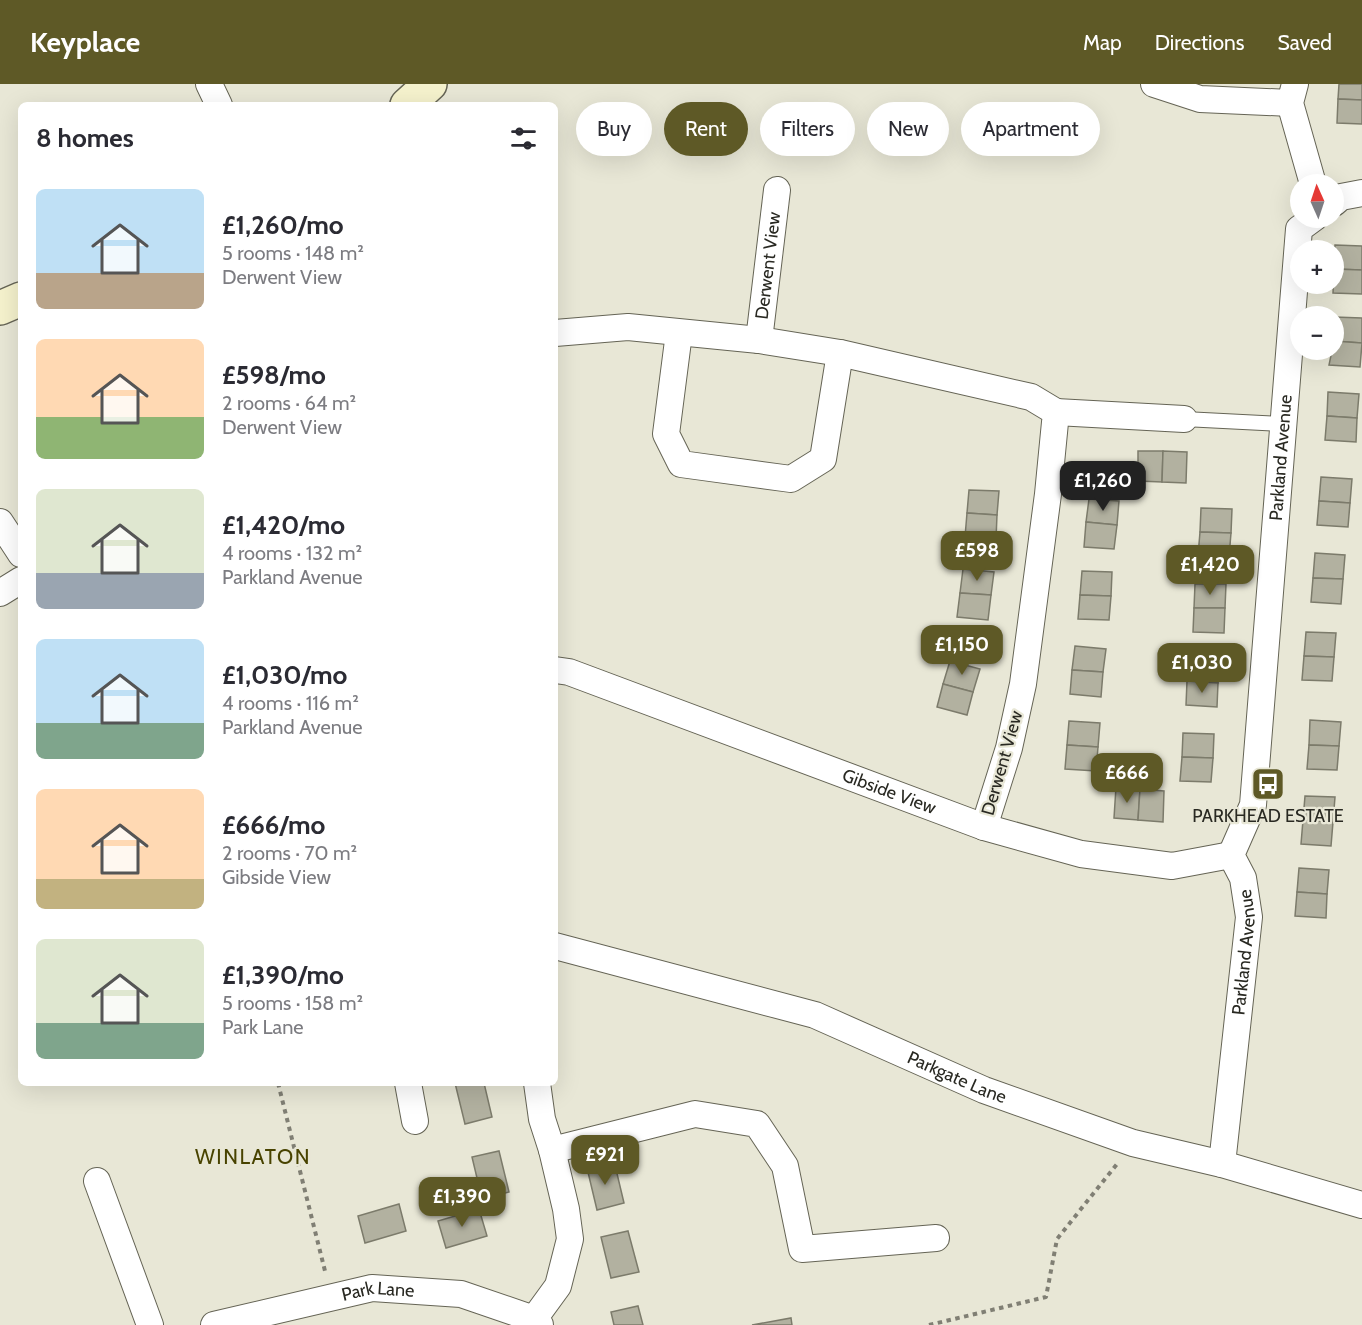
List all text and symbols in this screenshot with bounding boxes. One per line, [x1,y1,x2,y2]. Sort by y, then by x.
text: Keyplace [30,25,140,59]
text: Map [1083,30,1122,55]
text: Directions [1155,30,1244,55]
text: Saved [1277,30,1332,55]
chip: Buy [576,102,652,156]
chip: Rent [664,102,748,156]
chip: Filters [760,102,855,156]
chip: New [867,102,949,156]
chip: Apartment [961,102,1100,156]
text: 8 homes [36,122,134,154]
icon: filters [507,122,540,155]
north arrow [1290,174,1344,228]
map controls [1290,174,1344,360]
text: £1,260/mo [222,209,344,241]
street label: Derwent View [751,211,785,320]
icon: home [84,213,156,285]
button: + [1290,240,1344,294]
text: 5 rooms · 148 m² [222,241,364,265]
text: Derwent View [222,265,342,289]
button: − [1290,306,1344,360]
text: £598/mo [222,359,326,391]
icon: home [84,363,156,435]
text: 2 rooms · 64 m² [222,391,356,415]
street label: Parkland Avenue [1265,394,1297,522]
text: Derwent View [222,415,342,439]
pin: £1,260 [1054,461,1152,512]
text: £1,260 [1074,468,1132,492]
text: £1,420/mo [222,509,345,541]
icon: home [84,513,156,585]
pin: £598 [941,531,1013,582]
text: £598 [955,538,999,562]
text: 4 rooms · 132 m² [222,541,362,565]
pin: £1,420 [1161,545,1259,596]
text: £1,420 [1180,552,1240,576]
text: Parkland Avenue [222,565,363,589]
pin: £1,150 [913,625,1011,676]
text: £1,150 [935,632,989,656]
pin: £1,030 [1153,643,1251,694]
text: £1,030 [1171,650,1233,674]
text: £1,030/mo [222,659,347,691]
icon: home [84,663,156,735]
text: 4 rooms · 116 m² [222,691,359,715]
street label: Derwent View [977,708,1027,818]
text: Parkland Avenue [222,715,363,739]
pin: £666 [1091,753,1163,804]
text: £666 [1105,760,1149,784]
street label: Gibside View [839,764,939,819]
bus stop icon: PARKHEAD ESTATE [1250,766,1286,802]
place label: PARKHEAD ESTATE [1192,805,1344,827]
text: £666/mo [222,809,325,841]
icon: home [84,813,156,885]
text: 2 rooms · 70 m² [222,841,357,865]
text: Gibside View [222,865,331,889]
street label: Parkland Avenue [1227,888,1260,1016]
text: £1,390/mo [222,959,344,991]
icon: home [84,963,156,1035]
text: 5 rooms · 158 m² [222,991,363,1015]
text: Park Lane [222,1015,304,1039]
street label: Parkgate Lane [904,1046,1009,1108]
pin: £921 [569,1135,641,1186]
text: £921 [585,1142,625,1166]
district label: WINLATON [195,1144,311,1169]
pin: £1,390 [413,1177,511,1228]
text: £1,390 [433,1184,491,1208]
street label: Park Lane [339,1277,415,1306]

